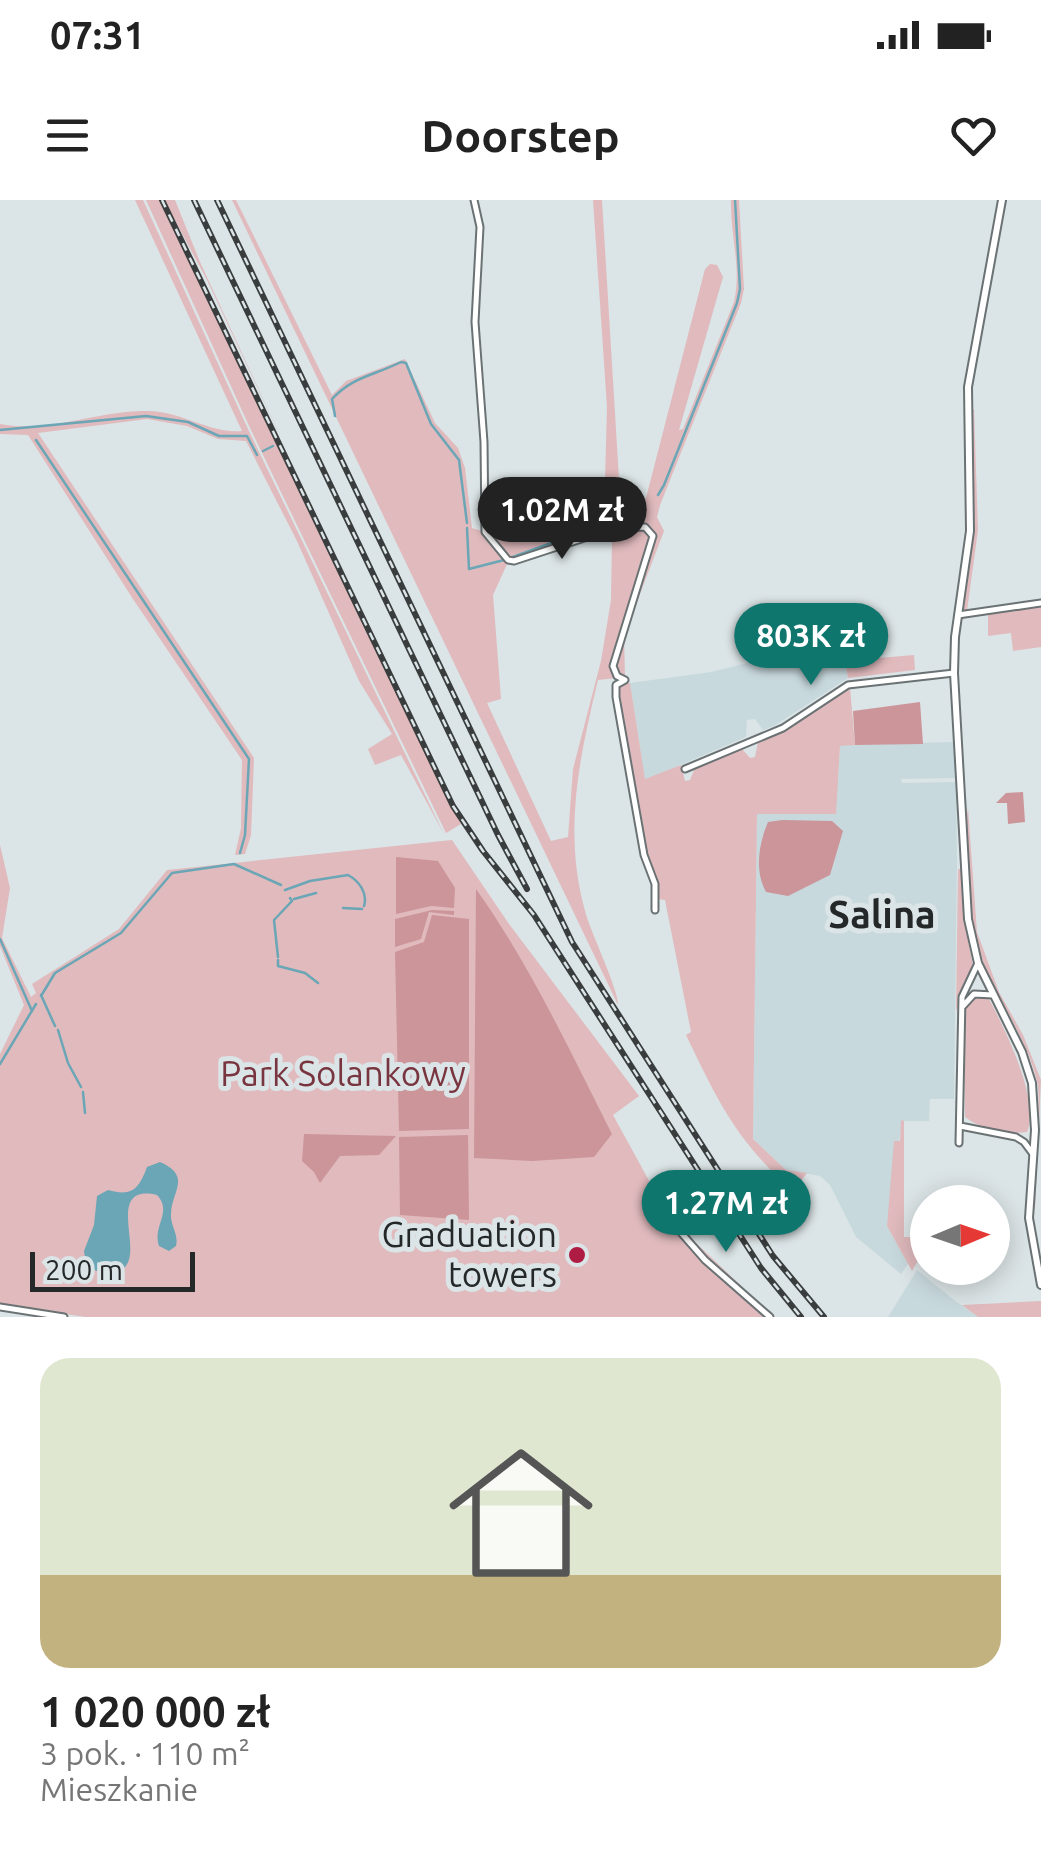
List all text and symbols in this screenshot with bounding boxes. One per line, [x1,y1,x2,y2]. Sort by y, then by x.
text: 07:31 [50,14,145,56]
icon: menu [40,108,95,163]
icon: heart [946,108,1001,163]
text: Doorstep [421,110,620,161]
pin: 1.02M zł [459,477,665,562]
text: 1.02M zł [500,491,624,527]
pin: 803K zł [719,603,903,688]
text: 803K zł [756,617,866,653]
district label: Salina [828,893,936,935]
park label: Park Solankowy [220,1053,466,1093]
pin: 1.27M zł [623,1170,829,1255]
text: 1.27M zł [664,1184,788,1220]
north arrow [910,1185,1010,1285]
map controls [910,1185,1010,1285]
place label: Graduation towers [381,1214,557,1294]
marker: Graduation towers [566,1244,588,1266]
scale bar [30,1247,195,1292]
text: 200 m [45,1254,123,1285]
icon: home [431,1423,611,1603]
text: 1 020 000 zł [40,1688,271,1735]
text: 3 pok. · 110 m² [40,1735,250,1771]
text: Mieszkanie [40,1771,198,1807]

